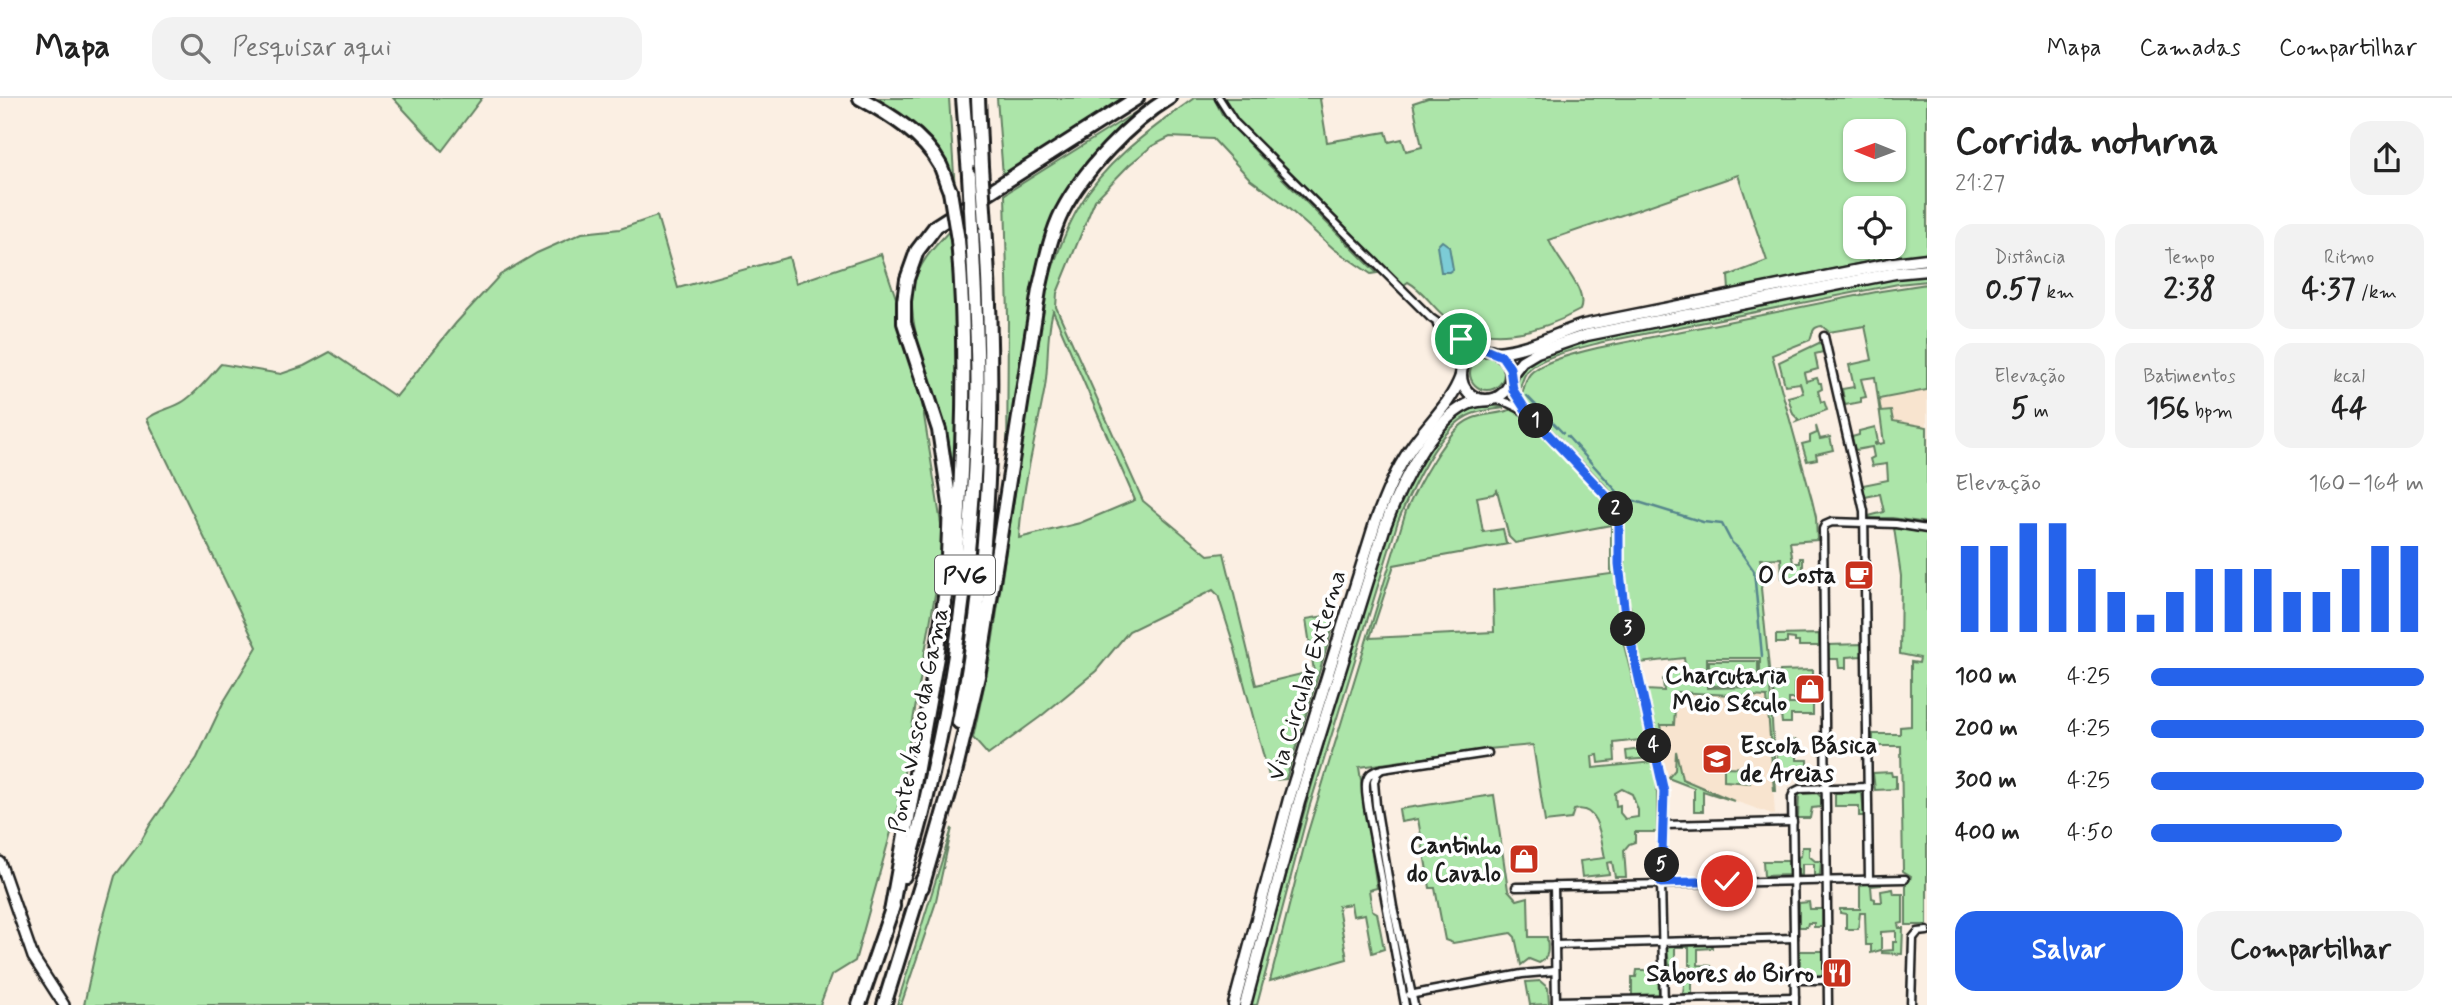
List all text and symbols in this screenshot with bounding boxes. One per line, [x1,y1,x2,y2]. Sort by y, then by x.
search box [152,17,642,80]
text: Mapa [35,26,110,70]
icon: search [176,29,214,67]
text: Pesquisar aqui [232,31,391,65]
text: Mapa [2047,33,2101,64]
text: Camadas [2139,33,2241,64]
text: Compartilhar [2279,33,2417,64]
text: Corrida noturna [1955,118,2219,167]
north arrow [1843,119,1906,182]
map controls [1843,119,1906,259]
button: share [2350,121,2424,195]
text: 21:27 [1955,169,2005,199]
button: locate [1843,196,1906,259]
text: Distância [1994,245,2066,270]
text: Tempo [2164,245,2215,270]
text: Ritmo [2324,245,2374,270]
text: 0.57 [1985,270,2041,309]
text: 2:38 [2163,270,2216,309]
text: 4:37 [2302,270,2356,309]
text: km [2041,280,2074,305]
text: /km [2356,280,2397,305]
pin [1431,309,1491,369]
icon: arrive [1442,320,1480,358]
text: Elevação [1994,364,2065,389]
text: Batimentos [2143,364,2236,389]
text: kcal [2333,364,2365,389]
text: 5 [2011,389,2029,428]
text: 156 [2146,389,2190,428]
text: 44 [2331,389,2367,428]
text: m [2029,399,2049,424]
text: bpm [2190,399,2233,424]
pin: 1 [1518,404,1554,438]
text: 1 [1531,408,1540,433]
text: Elevação [1955,469,2041,499]
text: 160–164 m [2308,469,2424,499]
pin: 2 [1598,492,1634,526]
text: 2 [1611,496,1620,521]
road number: PVG [935,555,995,594]
cafe icon: O Costa [1842,558,1876,592]
place label: O Costa [1758,561,1836,592]
street label: Via Circular Externa [1261,566,1354,784]
street label: Ponte Vasco da Gama [882,605,956,835]
pin: 3 [1610,612,1646,646]
text: 3 [1623,616,1632,641]
place label: Charcutaria Meio Século [1665,661,1787,720]
text: 100 m [1955,662,2017,692]
text: 4:25 [2067,662,2110,692]
shop icon: Charcutaria Meio Século [1793,672,1827,706]
text: 200 m [1955,714,2018,744]
text: 4:25 [2067,714,2110,744]
pin: 4 [1636,728,1672,764]
place label: Escola Básica de Areias [1740,731,1877,790]
text: 4 [1648,733,1659,758]
school or university icon: Escola Básica de Areias [1700,742,1734,776]
text: 300 m [1955,766,2017,796]
text: 4:25 [2067,766,2110,796]
text: 400 m [1955,818,2020,848]
text: 4:50 [2067,818,2113,848]
place label: Cantinho do Cavalo [1407,831,1501,890]
shop icon: Cantinho do Cavalo [1507,842,1541,876]
pin: 5 [1644,848,1680,882]
pin [1697,851,1757,911]
text: 5 [1656,852,1667,877]
icon: check [1708,862,1746,900]
button: Salvar [1955,911,2183,991]
button: Compartilhar [2197,911,2424,991]
restaurant icon: Sabores do Birro [1820,956,1854,990]
place label: Sabores do Birro [1646,959,1814,990]

